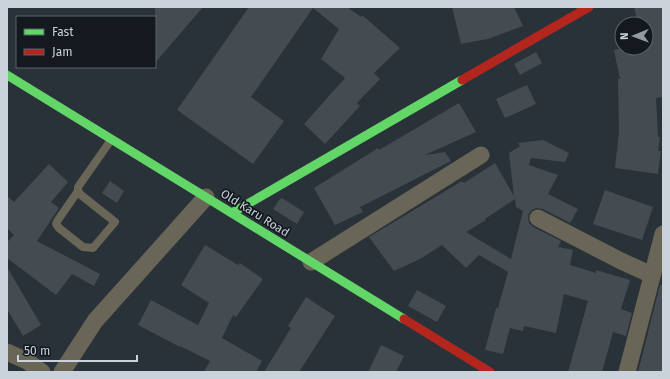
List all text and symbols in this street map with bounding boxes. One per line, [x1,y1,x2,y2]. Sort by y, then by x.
legend [16,16,156,68]
north arrow [614,16,654,56]
text: Fast [52,25,74,39]
text: N [618,32,631,40]
text: Jam [52,45,72,59]
street label: Old Karu Road [218,186,292,240]
scale bar [18,337,137,363]
text: 50 m [24,344,50,358]

